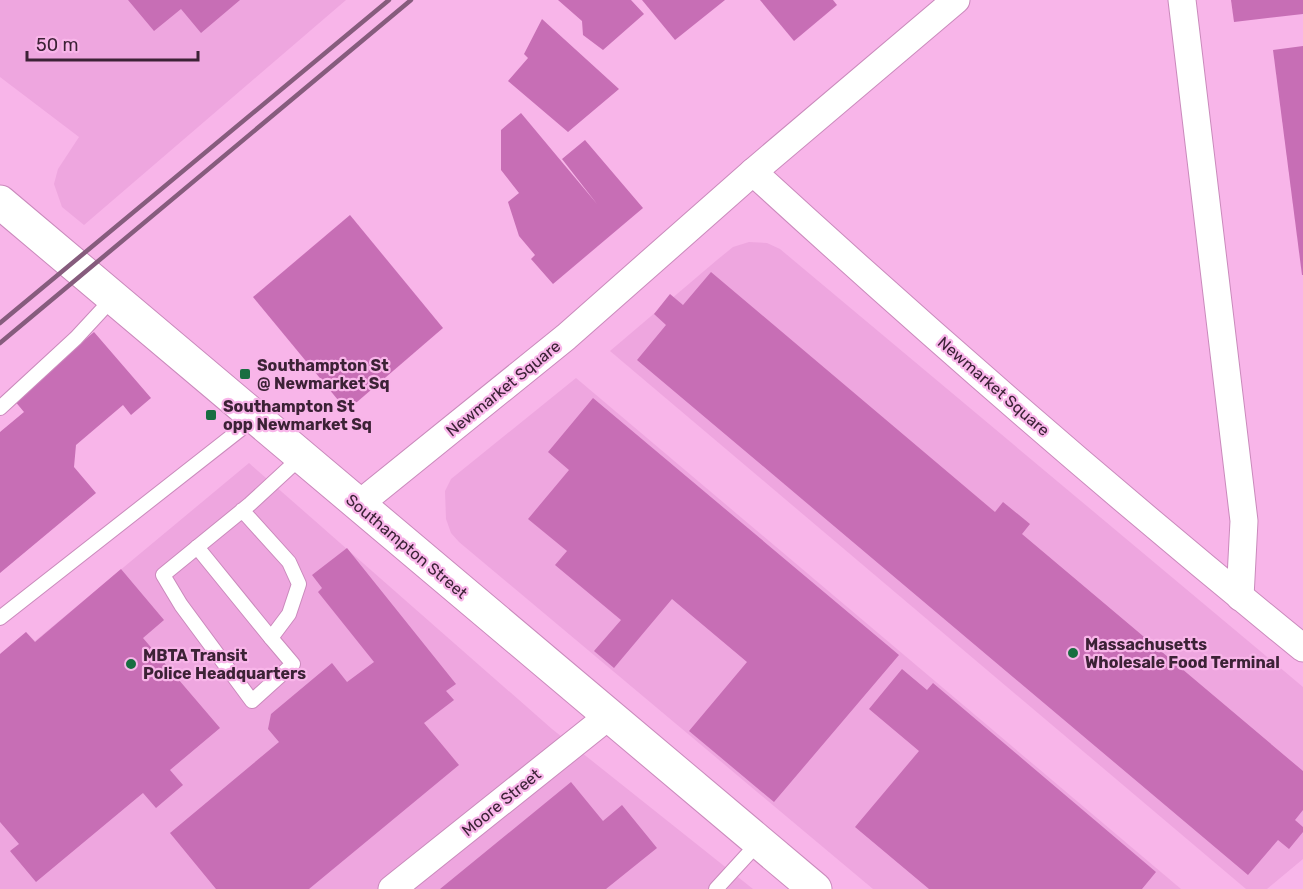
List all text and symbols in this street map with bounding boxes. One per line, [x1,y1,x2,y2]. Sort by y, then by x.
scale bar [27,24,198,62]
text: 50 m [36,34,79,56]
street label: Newmarket Square [934,333,1053,440]
street label: Newmarket Square [442,336,564,440]
place label: Southampton St @ Newmarket Sq [257,356,390,393]
marker: Southampton St @ Newmarket Sq [238,367,252,381]
place label: Southampton St opp Newmarket Sq [223,397,372,434]
marker: Southampton St opp Newmarket Sq [204,408,218,422]
street label: Southampton Street [342,490,471,603]
place label: Massachusetts Wholesale Food Terminal [1085,635,1280,672]
place label: MBTA Transit Police Headquarters [143,646,306,683]
marker: Massachusetts Wholesale Food Terminal [1066,646,1080,660]
marker: MBTA Transit Police Headquarters [124,657,138,671]
street label: Moore Street [458,765,545,840]

